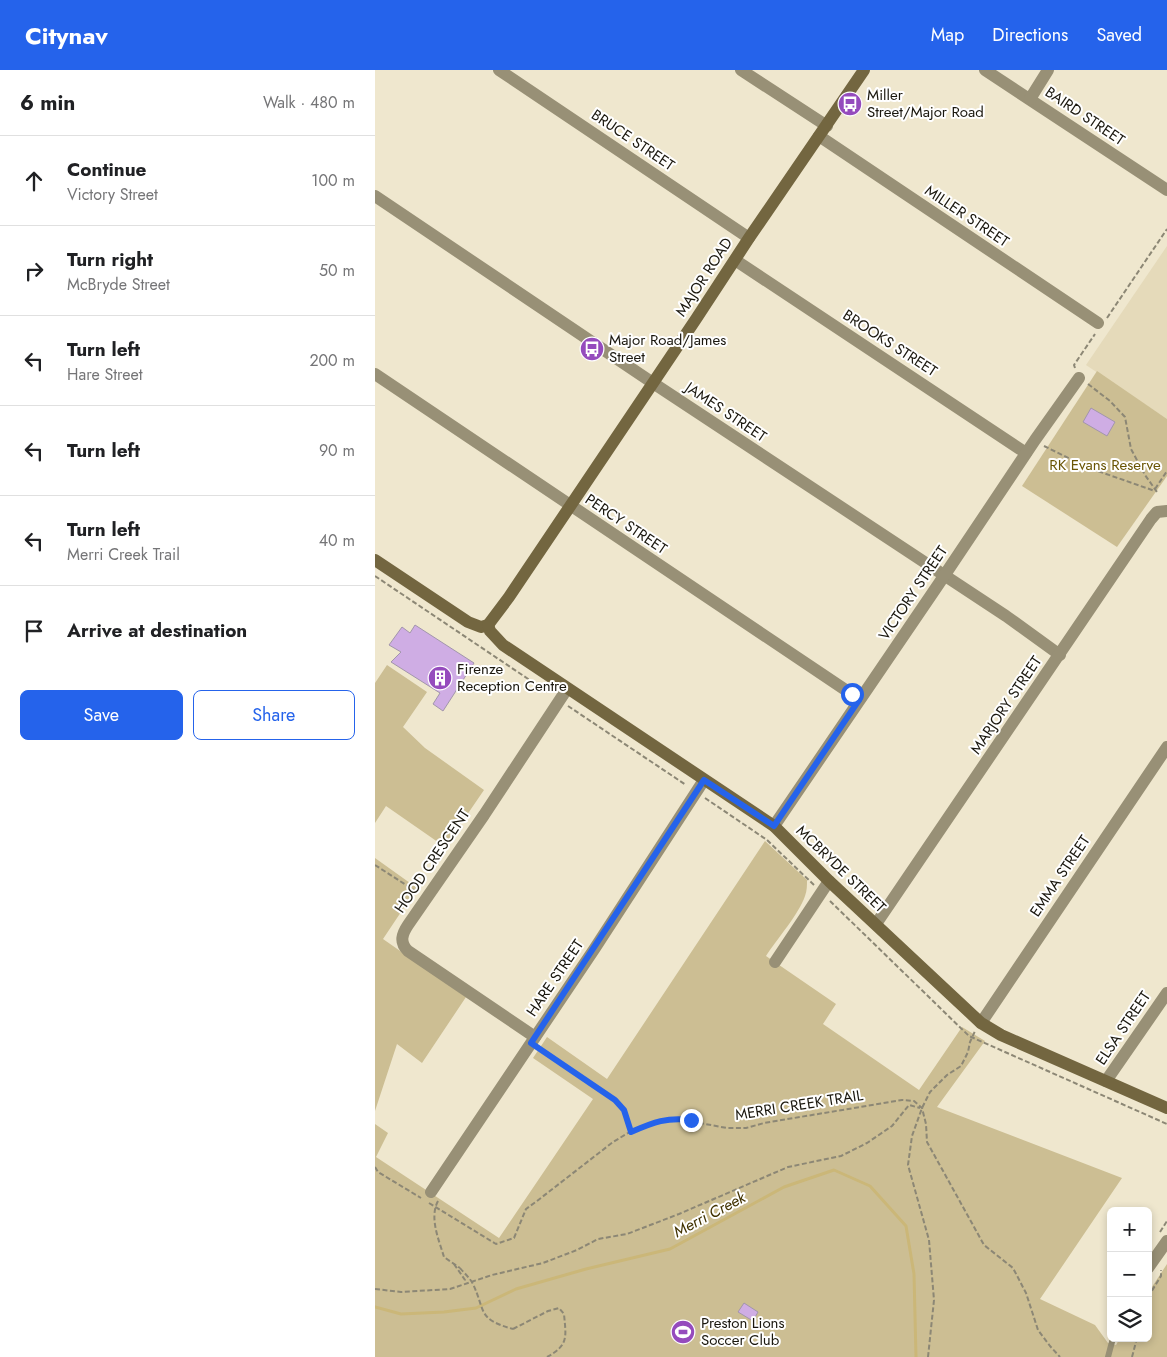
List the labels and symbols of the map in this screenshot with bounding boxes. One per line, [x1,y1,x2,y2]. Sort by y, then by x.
street label: BAIRD STREET [1041,81,1129,151]
place label: Miller Street/Major Road [867,84,984,123]
bus stop icon: Miller Street/Major Road [837,91,863,117]
street label: BRUCE STREET [587,104,679,176]
street label: MILLER STREET [920,180,1014,252]
street label: MAJOR ROAD [670,233,738,321]
street label: BROOKS STREET [838,304,942,382]
place label: Major Road/James Street [609,329,726,368]
bus stop icon: Major Road/James Street [579,336,605,362]
street label: JAMES STREET [679,376,771,447]
park label: RK Evans Reserve [1049,454,1161,476]
street label: PERCY STREET [581,488,671,560]
street label: VICTORY STREET [873,541,953,645]
street label: MARJORY STREET [965,651,1047,759]
place label: Firenze Reception Centre [457,658,567,697]
building icon: Firenze Reception Centre [427,665,453,691]
route start [841,683,864,706]
street label: HOOD CRESCENT [389,805,475,917]
street label: MCBRYDE STREET [791,820,891,918]
street label: EMMA STREET [1025,831,1095,921]
street label: HARE STREET [521,935,589,1021]
street label: ELSA STREET [1090,987,1156,1069]
street label: MERRI CREEK TRAIL [733,1084,865,1126]
route end [680,1109,703,1132]
water label: Merri Creek [669,1185,750,1243]
place label: Preston Lions Soccer Club [701,1312,785,1351]
sports icon: Preston Lions Soccer Club [670,1319,696,1345]

